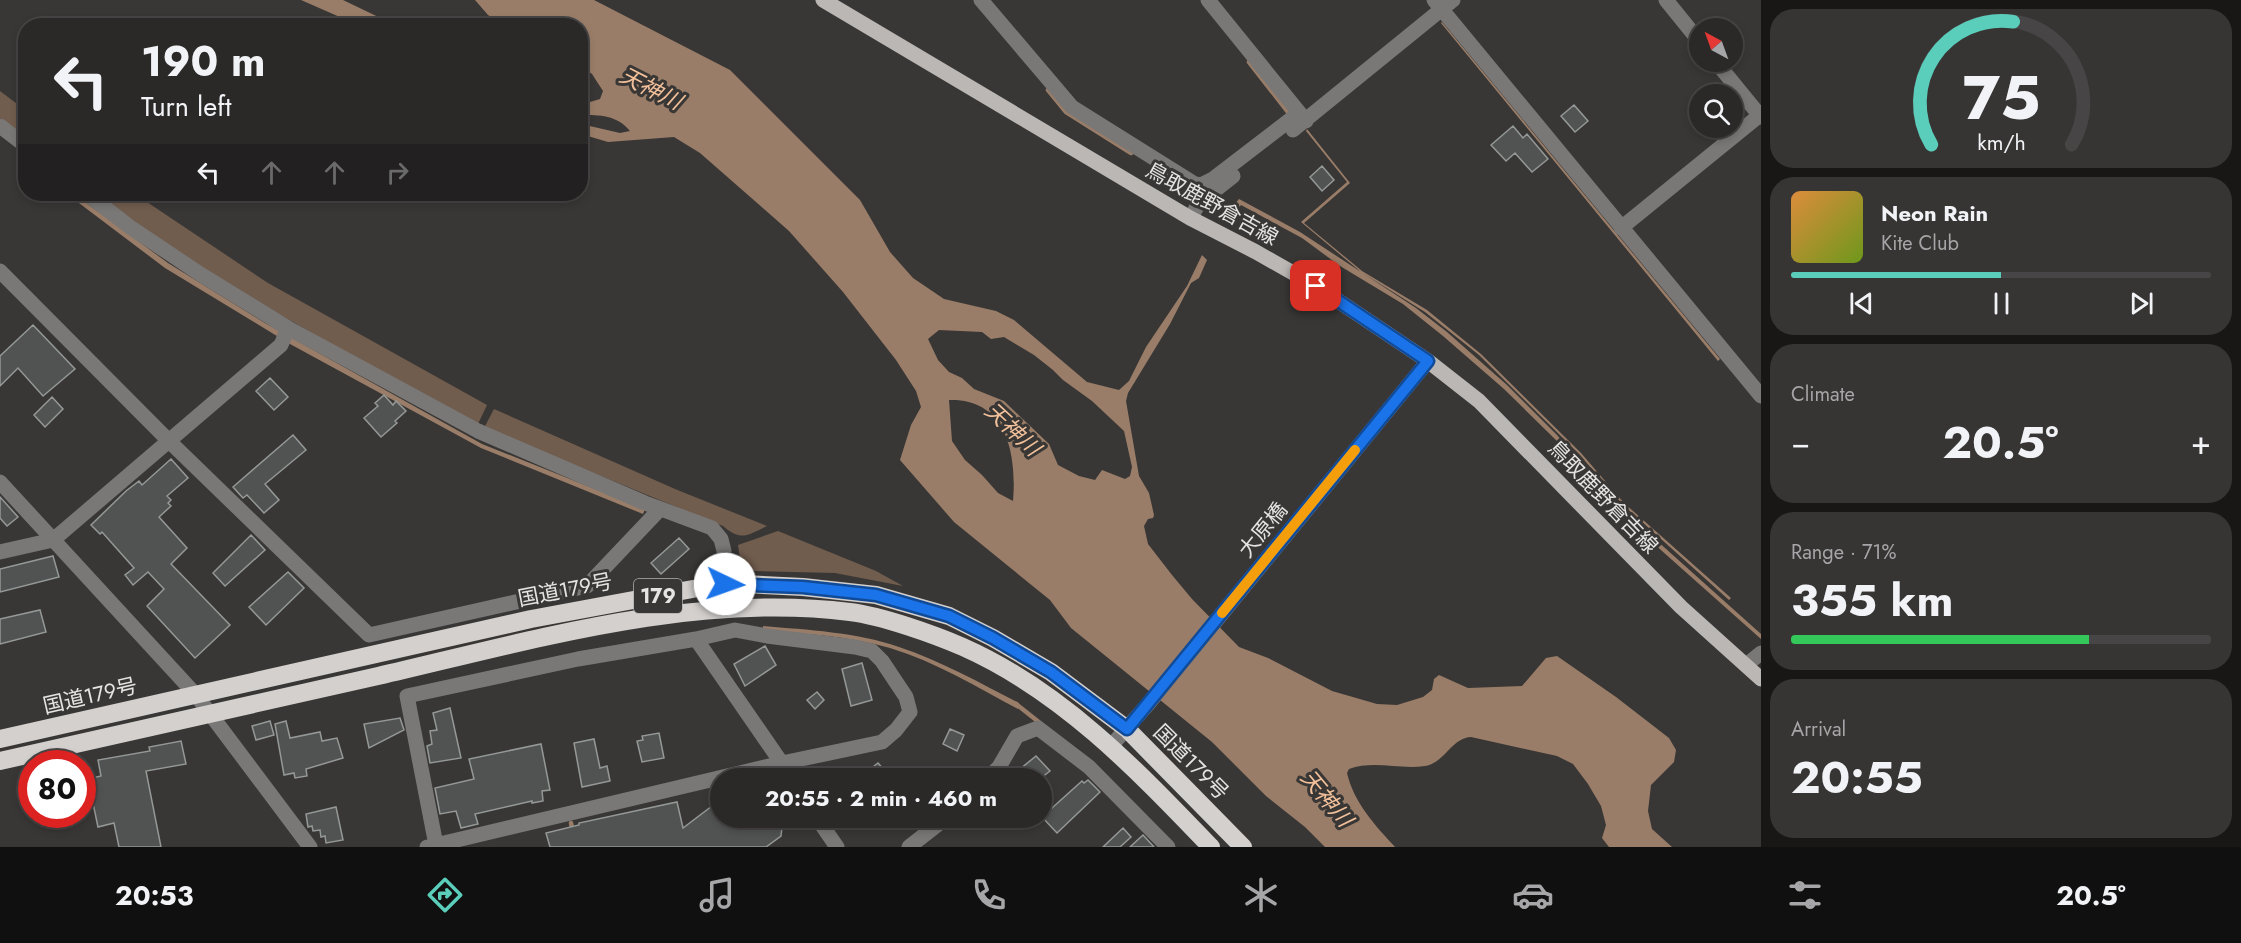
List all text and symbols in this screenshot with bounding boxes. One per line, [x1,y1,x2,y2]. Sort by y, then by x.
north arrow [1689,18,1743,72]
map controls [1689,18,1743,138]
text: 190 m [141,31,265,92]
icon: left [42,42,120,120]
text: 75 [1962,52,2040,142]
water label: 天神川 [614,59,689,118]
button: search [1689,84,1743,138]
text: Turn left [141,87,231,126]
text: km/h [1977,128,2025,159]
street label: 鳥取鹿野倉吉線 [1140,155,1284,253]
icon: left [192,156,225,189]
icon: ahead [255,156,288,189]
icon: ahead [318,156,351,189]
icon: right [381,156,414,189]
text: Neon Rain [1881,197,1988,229]
text: Kite Club [1881,229,1959,258]
pin [1290,260,1341,311]
icon: arrive [1299,269,1332,302]
icon: previous [1845,287,1878,320]
icon: pause [1985,287,2018,320]
icon: next [2125,287,2158,320]
text: Climate [1791,380,1855,409]
water label: 天神川 [978,395,1050,465]
text: 20.5° [1942,410,2059,475]
text: − [1791,419,1810,466]
text: + [2191,419,2211,466]
street label: 鳥取鹿野倉吉線 [1541,434,1665,560]
street label: 大原橋 [1232,496,1294,564]
text: Range · 71% [1791,538,1897,567]
position arrow [693,552,757,616]
street label: 国道179号 [515,566,615,614]
text: 355 km [1791,568,1953,633]
road number: 179 [634,579,682,613]
street label: 国道179号 [40,671,140,721]
text: Arrival [1791,715,1846,744]
street label: 国道179号 [1147,718,1235,806]
text: 20:55 [1791,745,1923,810]
speed limit sign: 80 [18,750,96,828]
water label: 天神川 [1294,762,1362,835]
text: 20:55 · 2 min · 460 m [765,782,997,814]
icon: directions [424,874,466,916]
icon: music [696,874,738,916]
icon: phone [968,874,1010,916]
icon: climate [1240,874,1282,916]
icon: car [1512,874,1554,916]
icon: filters [1784,874,1826,916]
text: 20:53 [115,876,194,915]
text: 20.5° [2056,876,2126,915]

